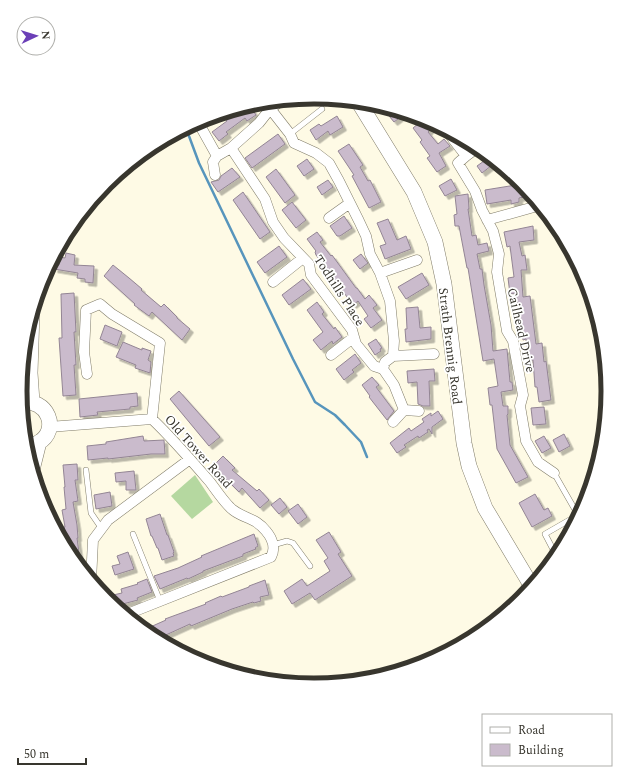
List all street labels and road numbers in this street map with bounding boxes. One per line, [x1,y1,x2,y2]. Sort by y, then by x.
street label: Todhills Place [309,251,370,330]
street label: Cailhead Drive [502,286,540,375]
street label: Strath Brennig Road [433,287,467,406]
street label: Old Tower Road [159,410,237,493]

